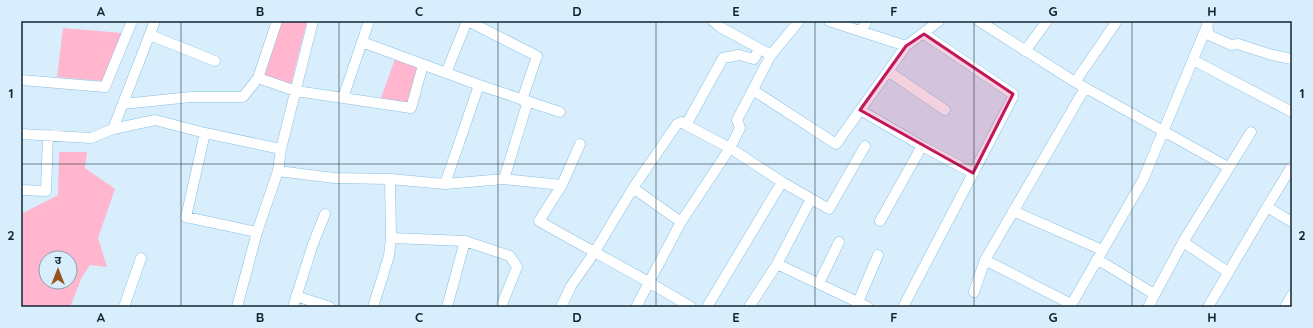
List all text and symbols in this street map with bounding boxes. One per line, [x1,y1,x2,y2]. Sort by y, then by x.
text: A [97,3,106,19]
text: B [256,3,264,19]
text: C [415,3,423,19]
text: D [572,3,582,19]
text: E [732,3,740,19]
text: F [890,3,898,19]
text: G [1048,3,1058,19]
text: H [1207,3,1217,19]
text: 1 [8,85,14,101]
text: 1 [1299,85,1305,101]
text: 2 [7,227,15,243]
text: 2 [1298,227,1306,243]
north arrow [38,250,78,290]
text: उ [55,253,62,267]
text: A [97,309,106,325]
text: B [256,309,264,325]
text: C [415,309,423,325]
text: D [572,309,582,325]
text: E [732,309,740,325]
text: F [890,309,898,325]
text: G [1048,309,1058,325]
text: H [1207,309,1217,325]

